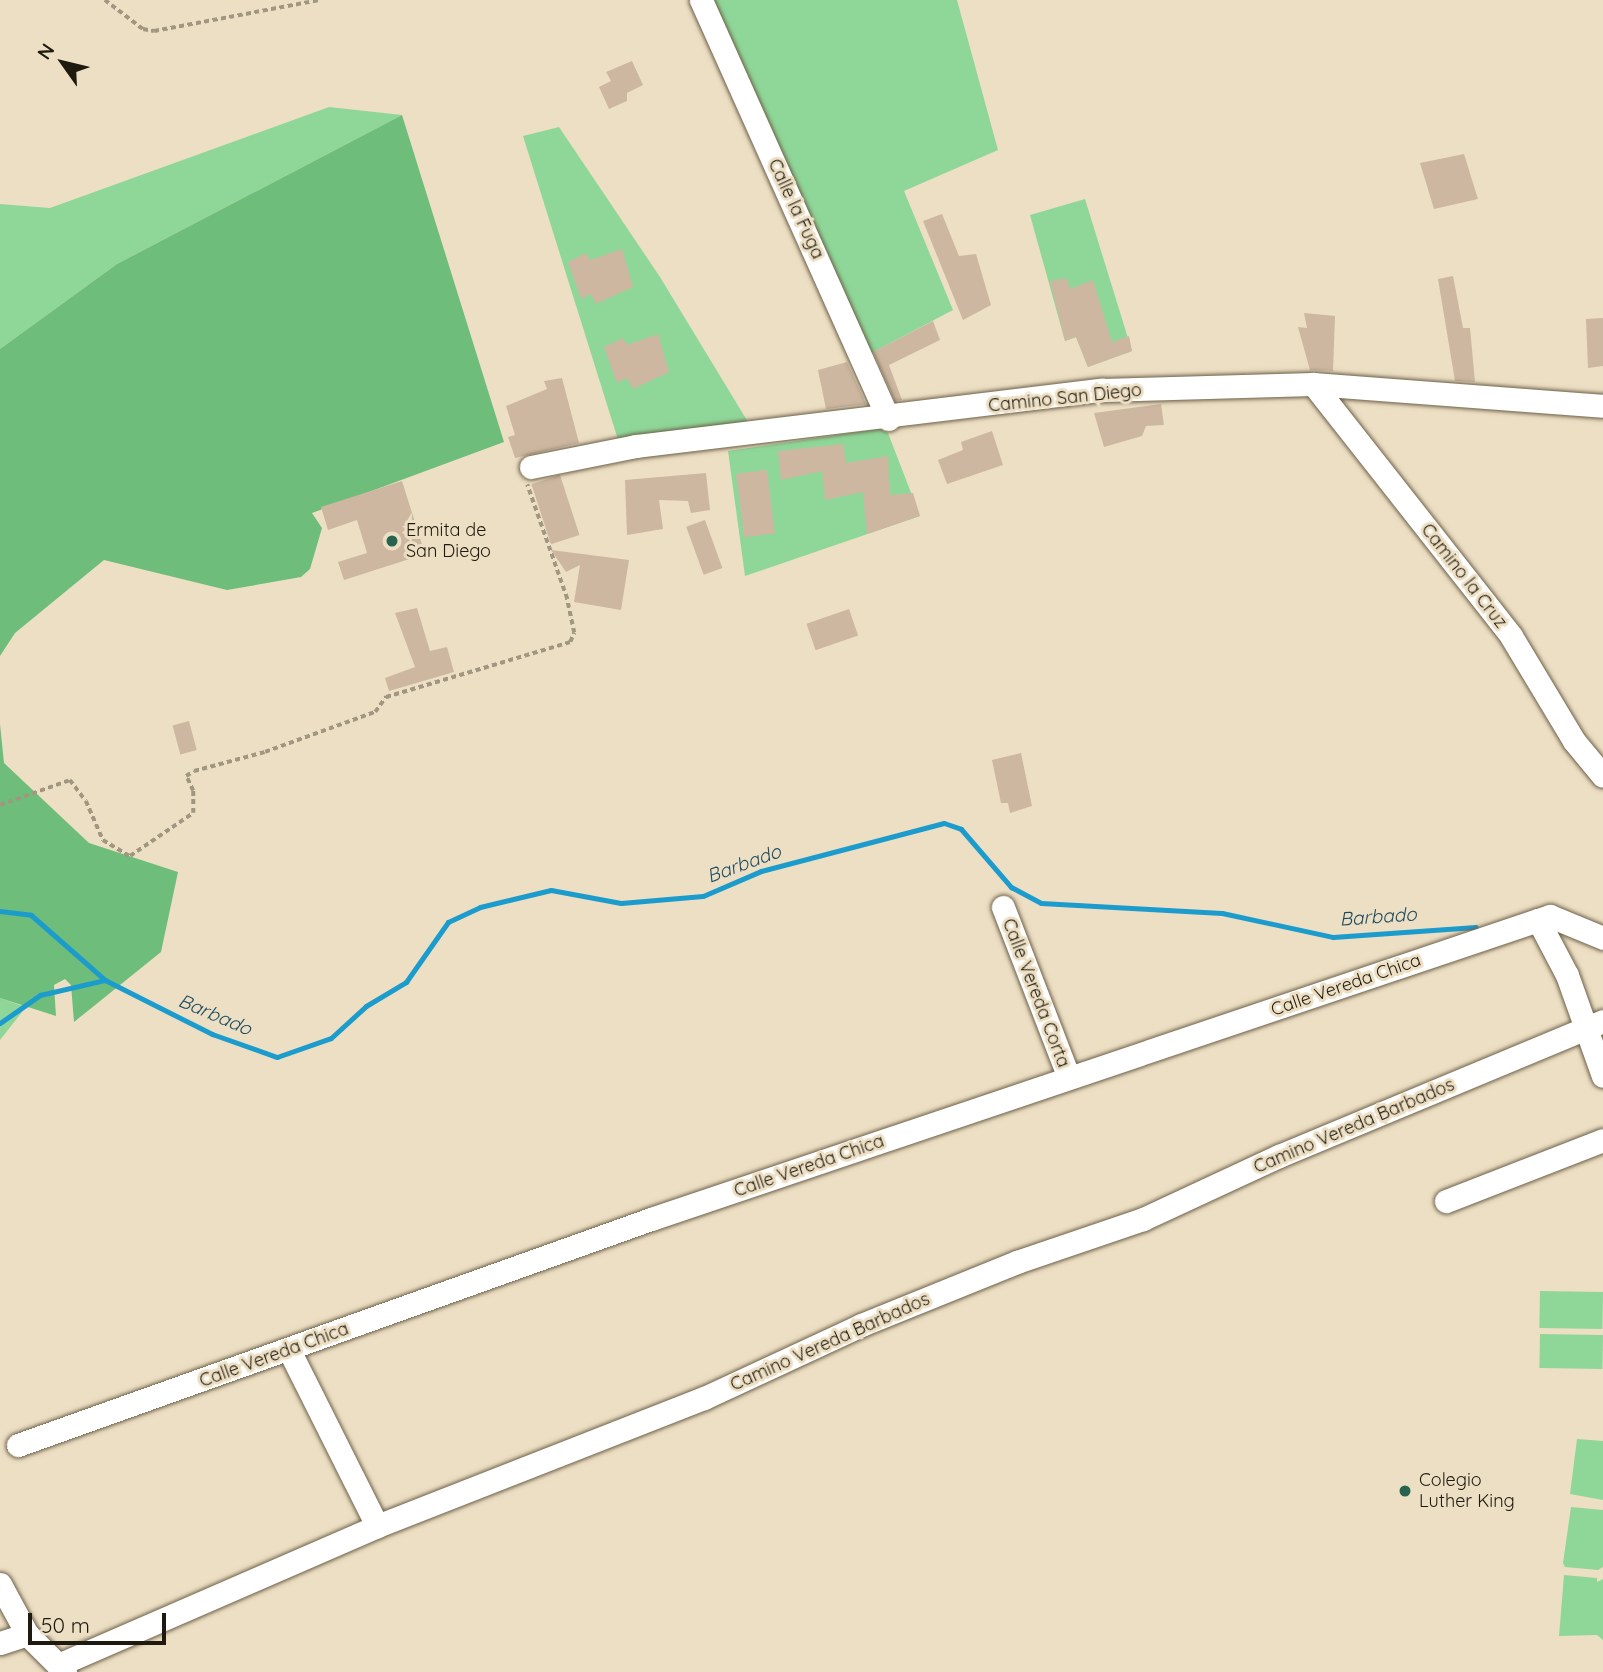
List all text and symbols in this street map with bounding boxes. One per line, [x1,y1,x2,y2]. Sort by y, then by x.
north arrow [28,28,98,98]
text: N [32,39,59,64]
street label: Calle la Fuga [763,156,829,262]
street label: Camino San Diego [987,379,1143,417]
street label: Camino la Cruz [1417,519,1511,633]
place label: Ermita de San Diego [406,520,491,562]
marker: Ermita de San Diego [384,533,400,549]
water label: Barbado [704,840,784,888]
water label: Barbado [1339,903,1417,931]
street label: Calle Vereda Corta [998,916,1074,1070]
street label: Calle Vereda Chica [1268,949,1424,1021]
water label: Barbado [175,989,255,1041]
street label: Camino Vereda Barbados [1250,1074,1458,1178]
street label: Calle Vereda Chica [731,1130,887,1202]
street label: Camino Vereda Barbados [727,1288,933,1396]
street label: Calle Vereda Chica [197,1318,351,1392]
place label: Colegio Luther King [1419,1470,1515,1512]
marker: Colegio Luther King [1397,1483,1413,1499]
scale bar [32,1598,170,1642]
text: 50 m [41,1612,90,1638]

